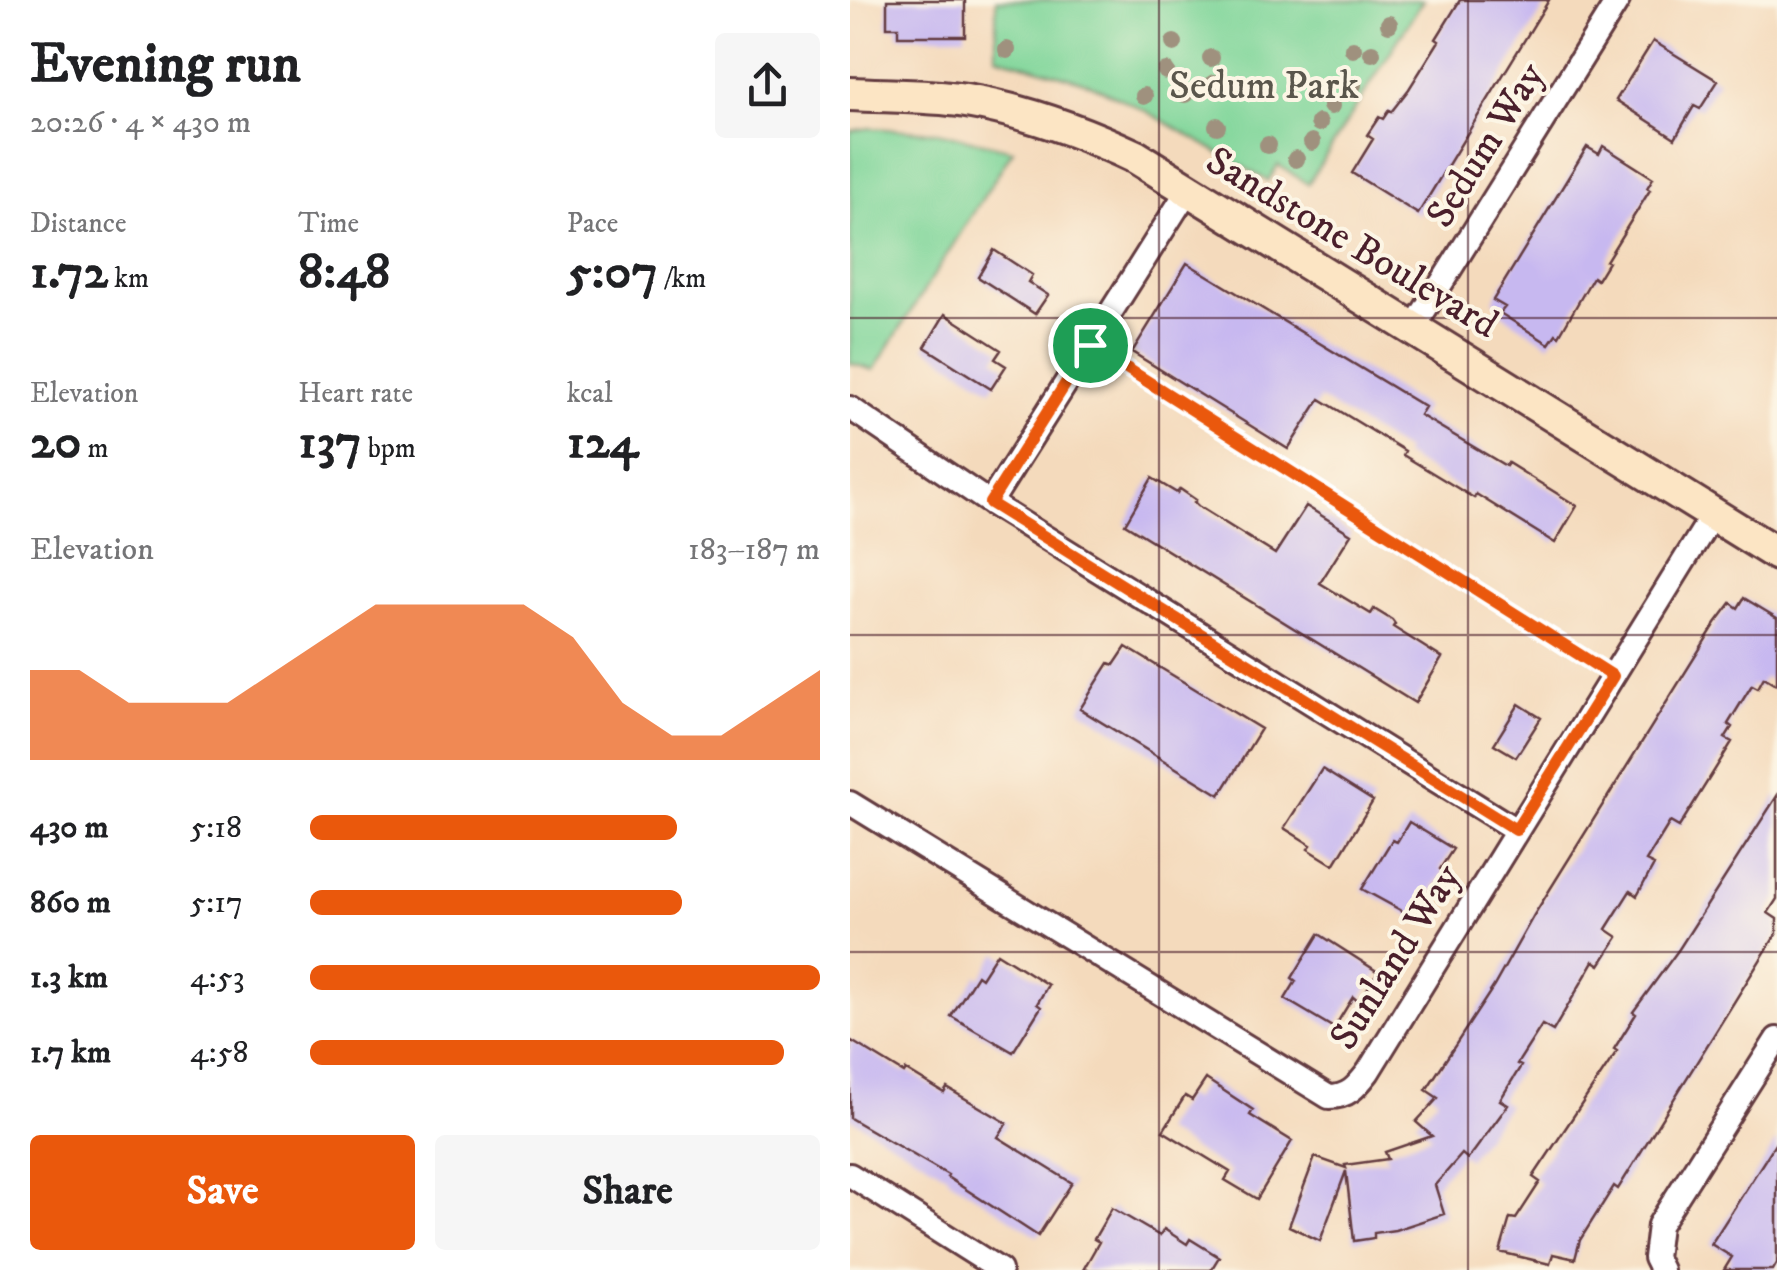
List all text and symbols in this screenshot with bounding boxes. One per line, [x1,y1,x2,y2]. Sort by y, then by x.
text: Evening run [30,31,301,100]
button: share [715,33,820,138]
street label: Sedum Way [1416,53,1557,237]
park label: Sedum Park [1169,62,1359,112]
text: 20:26 · 4 × 430 m [30,103,251,143]
street label: Sandstone Boulevard [1196,137,1507,351]
text: Distance [30,206,126,241]
text: Time [298,206,359,241]
text: Pace [567,206,618,241]
text: 1.72 [30,241,108,304]
text: 8:48 [298,241,390,304]
text: 5:07 [567,241,658,304]
text: km [108,261,149,296]
text: /km [658,261,706,296]
pin [1048,303,1133,388]
icon: arrive [1063,318,1118,373]
text: Elevation [30,376,138,411]
text: Heart rate [298,376,413,411]
text: kcal [567,376,613,411]
text: 20 [30,411,81,474]
text: 137 [298,411,362,474]
text: 124 [567,411,638,474]
text: m [81,431,109,466]
text: bpm [362,431,416,466]
text: Elevation [30,530,154,570]
text: 183–187 m [688,530,820,570]
text: 430 m [30,808,108,848]
text: 5:18 [190,808,242,848]
street label: Sunland Way [1320,855,1474,1060]
text: 860 m [30,883,111,923]
text: 5:17 [190,883,243,923]
text: 1.3 km [30,958,108,998]
text: 4:53 [190,958,245,998]
text: 1.7 km [30,1033,111,1073]
text: 4:58 [190,1033,249,1073]
button: Save [30,1135,415,1250]
button: Share [435,1135,820,1250]

